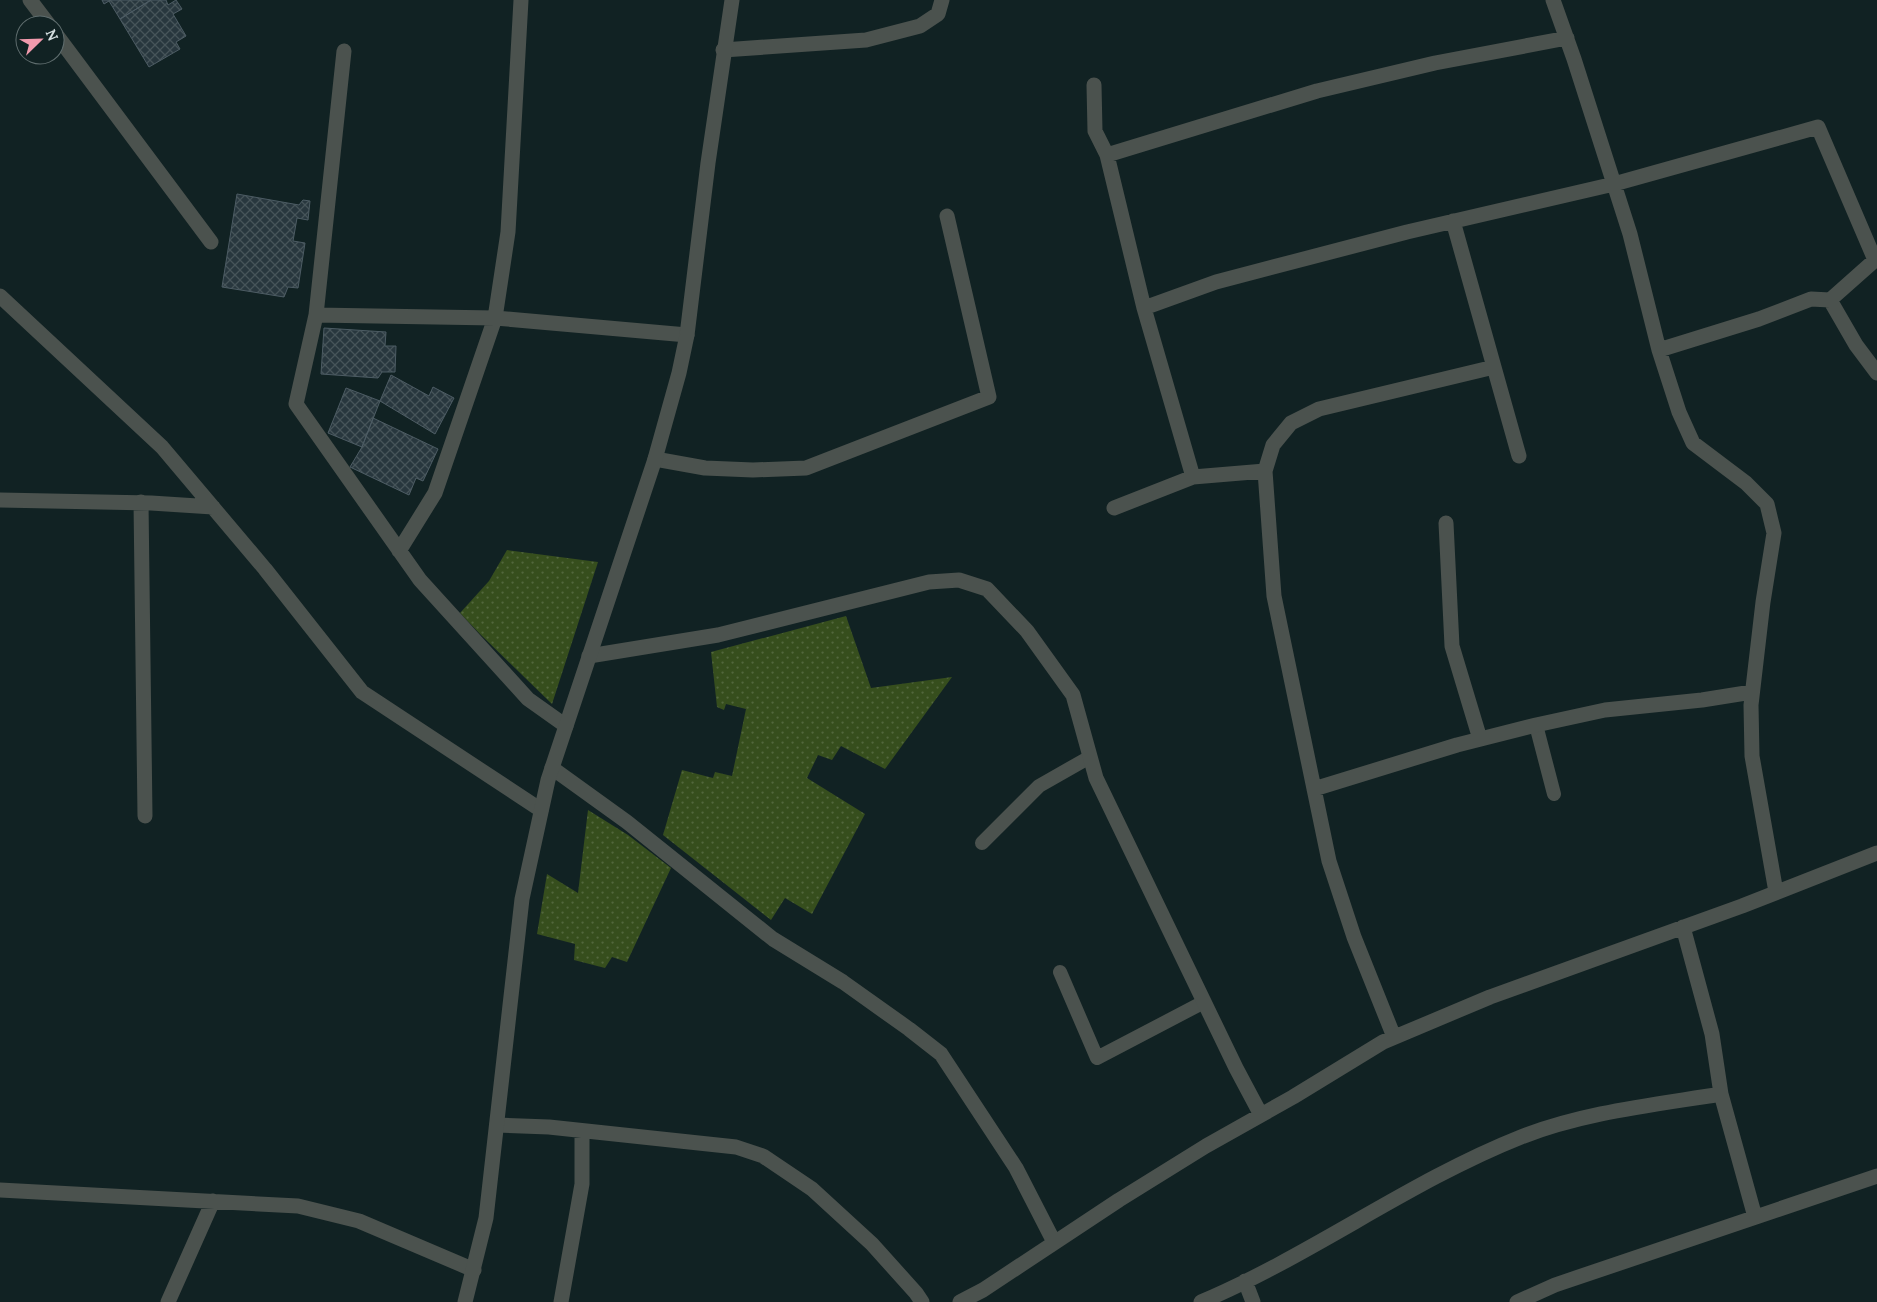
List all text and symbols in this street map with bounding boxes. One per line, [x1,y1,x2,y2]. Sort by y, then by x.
north arrow [15,15,65,65]
text: N [42,26,62,44]

